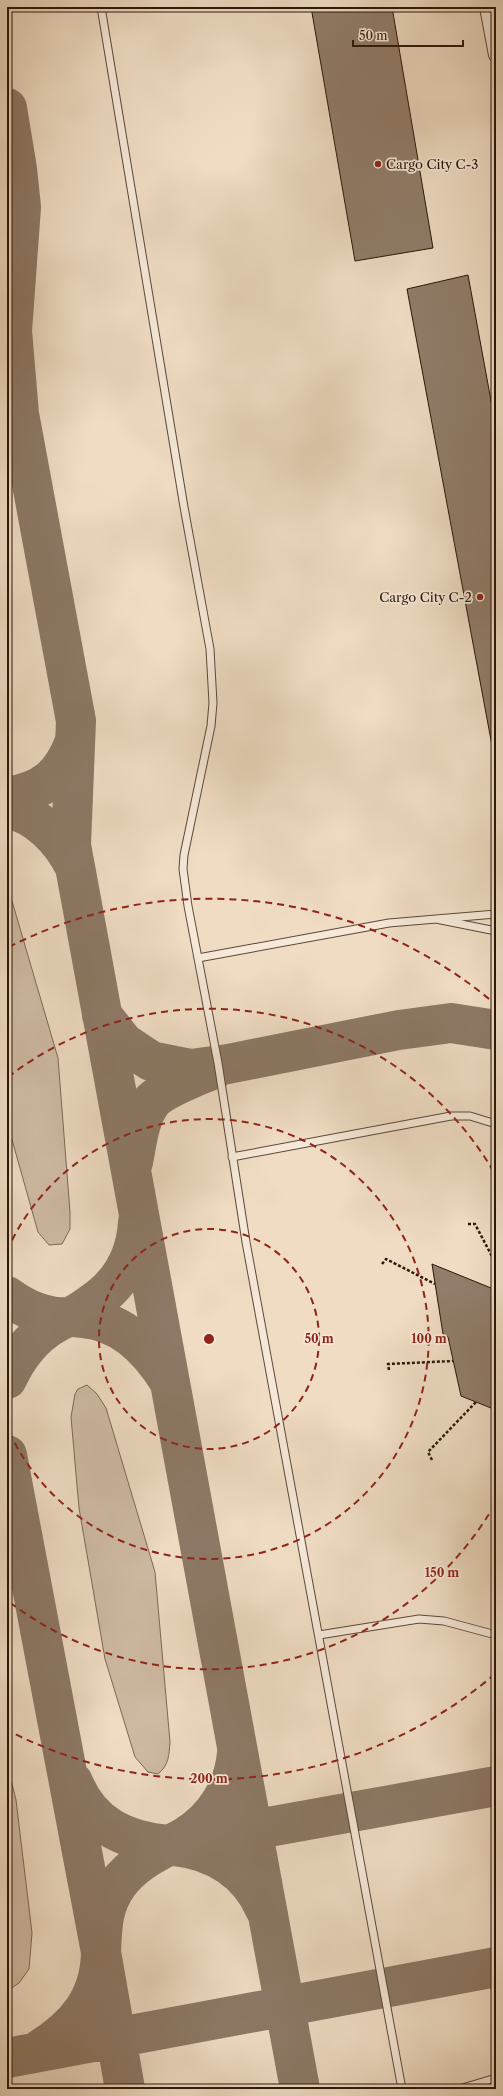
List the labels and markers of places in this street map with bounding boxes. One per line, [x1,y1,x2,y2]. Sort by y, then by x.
place label: Cargo City C-3 [386,156,479,172]
marker: Cargo City C-3 [373,159,383,169]
place label: Cargo City C-2 [379,589,472,605]
marker: Cargo City C-2 [475,592,485,602]
centre of rings [202,1332,216,1346]

